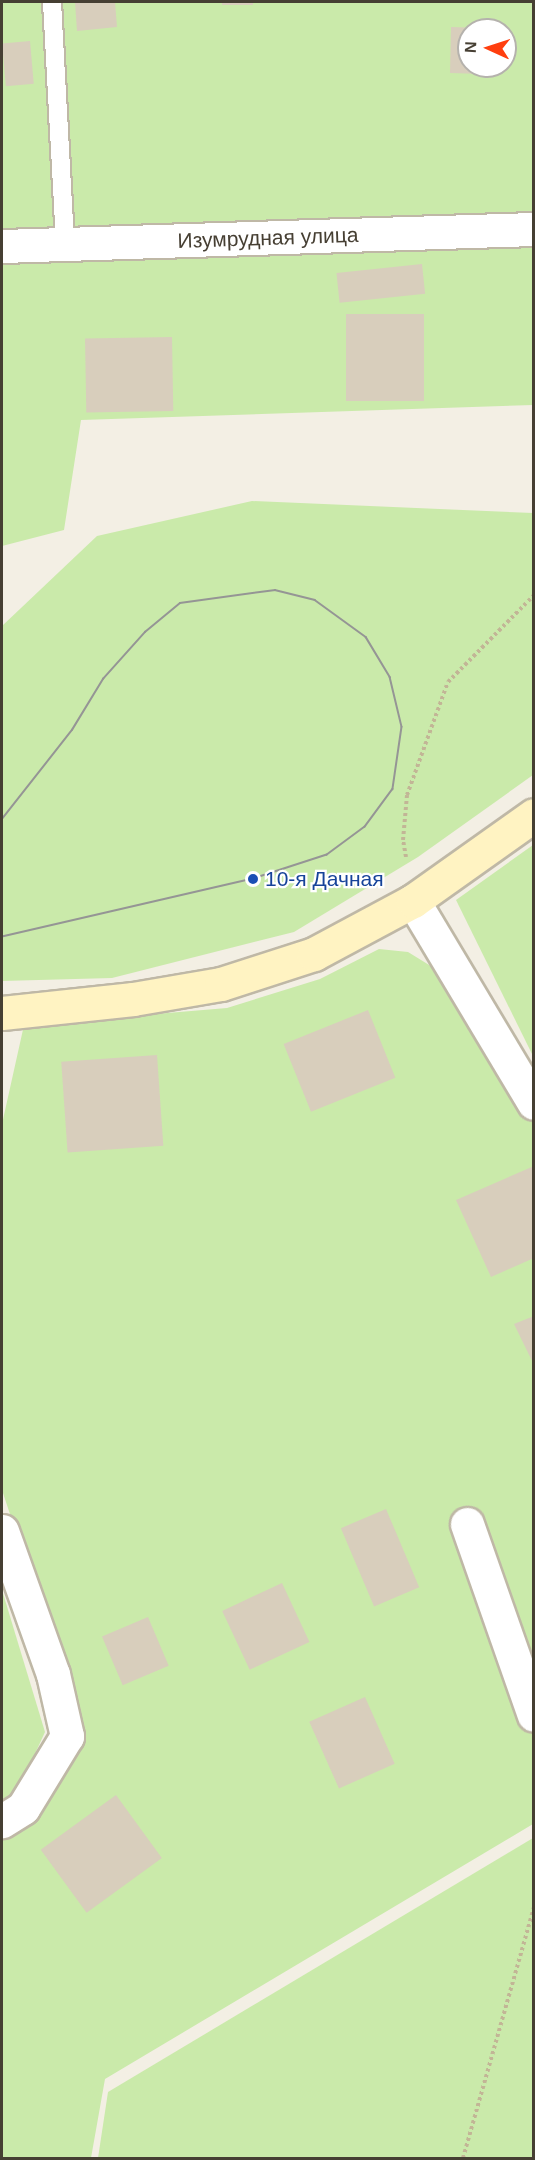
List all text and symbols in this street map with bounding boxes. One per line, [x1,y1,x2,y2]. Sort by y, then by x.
north arrow [457,18,517,78]
text: N [462,41,479,53]
street label: Изумрудная улица [177,222,359,254]
place label: 10-я Дачная [265,866,384,892]
marker: 10-я Дачная [246,872,260,886]

